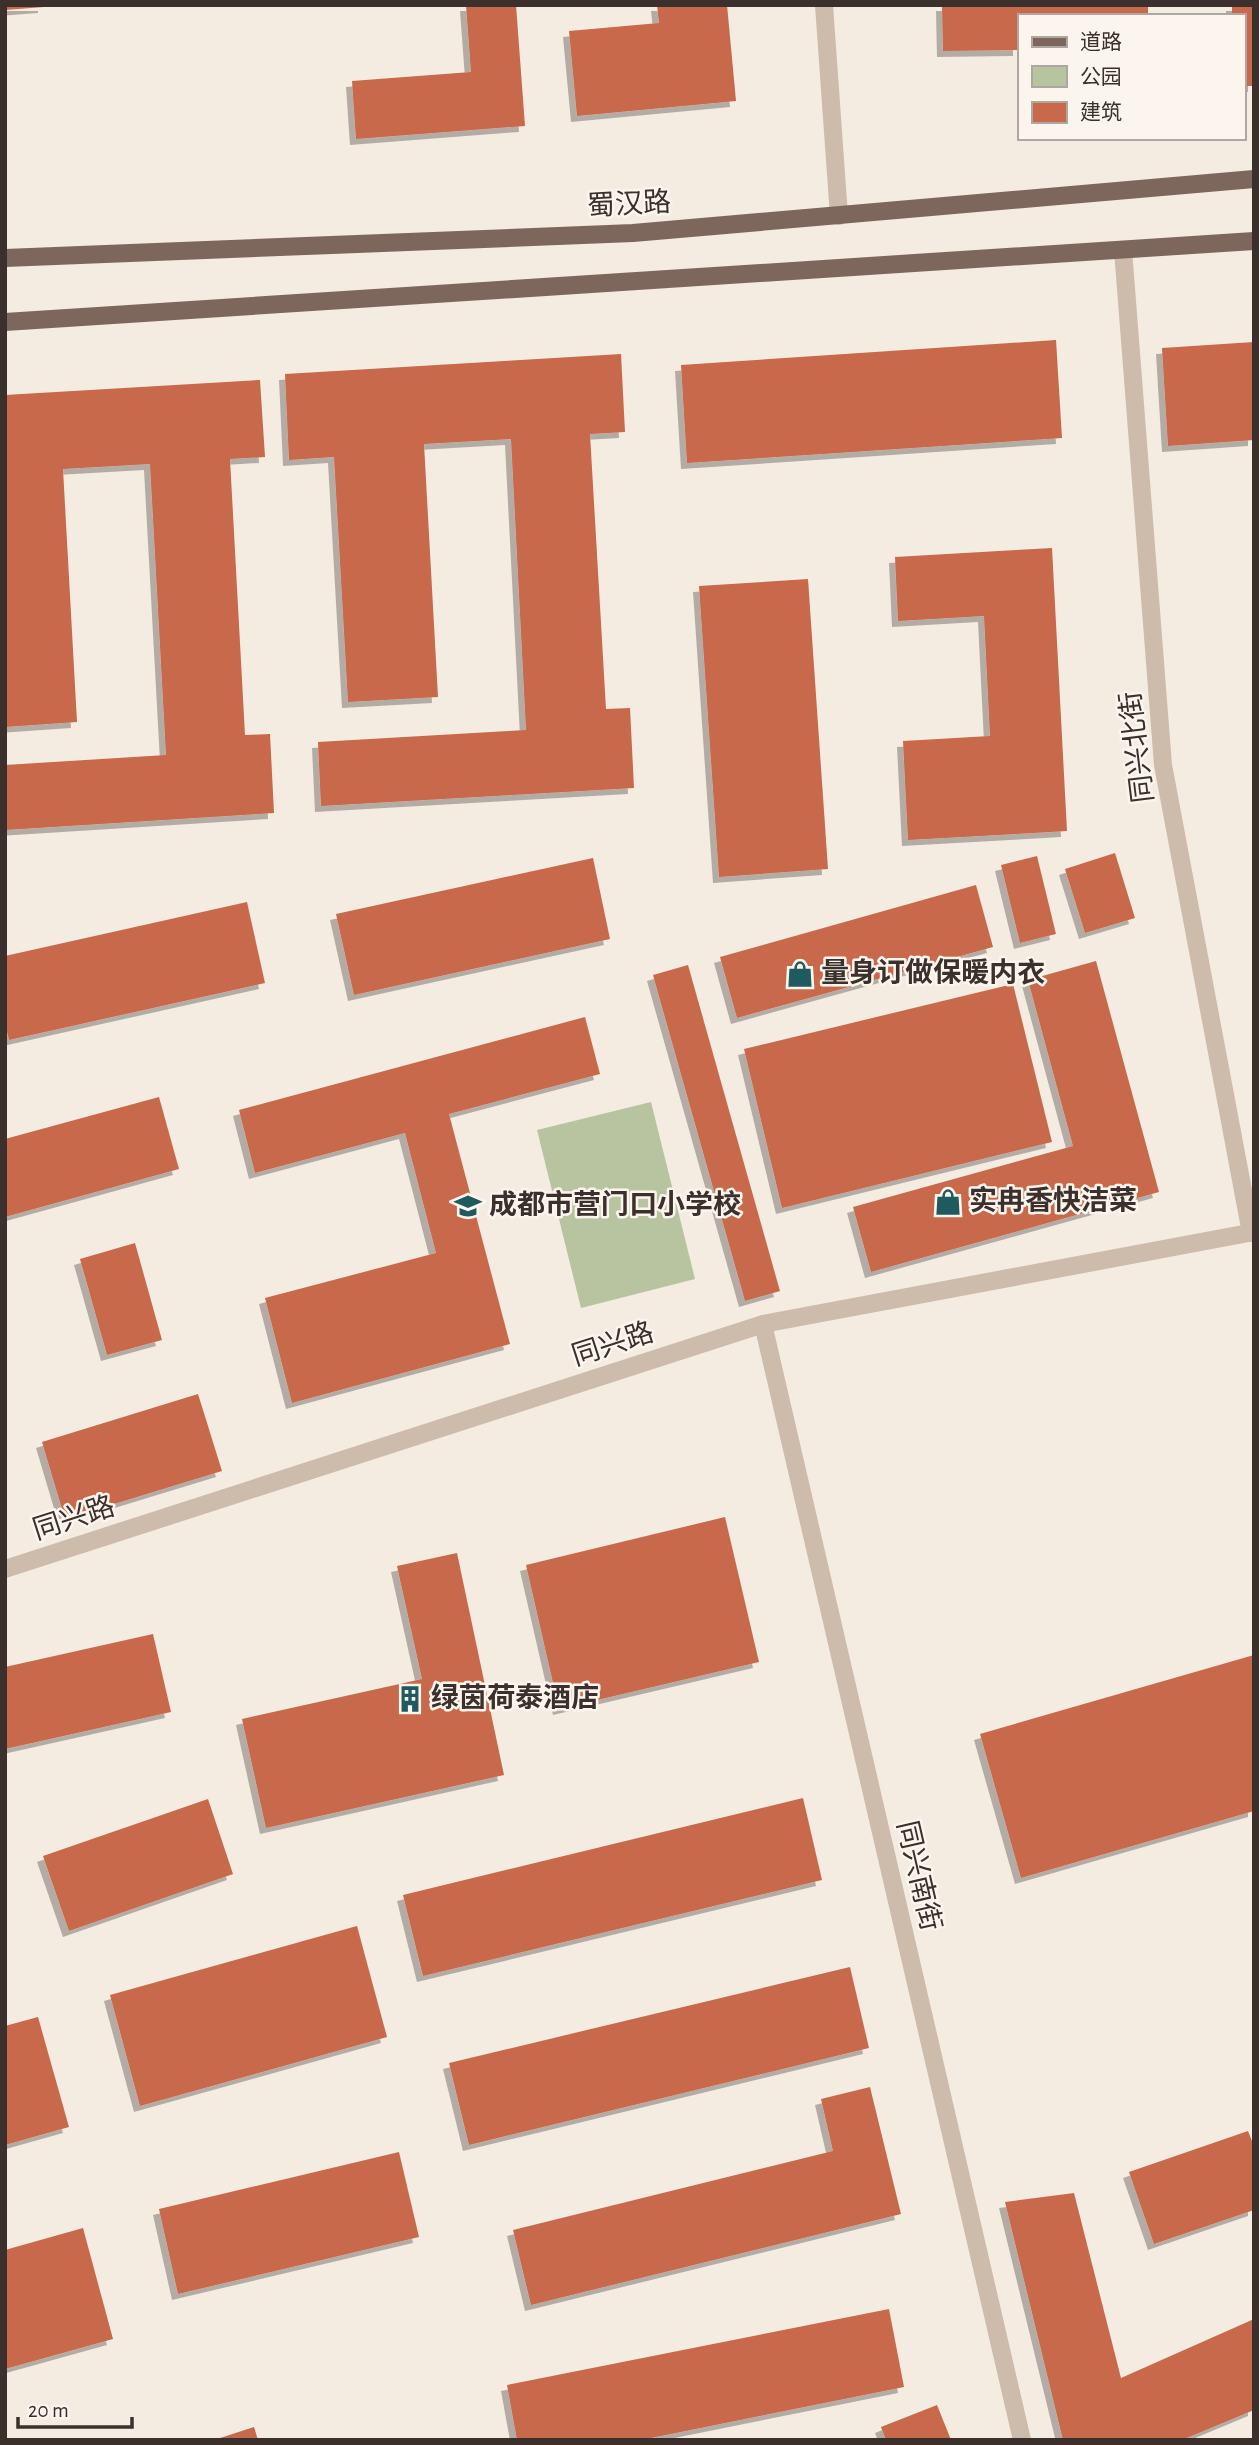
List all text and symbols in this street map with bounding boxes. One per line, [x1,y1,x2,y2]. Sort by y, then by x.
legend [1018,14,1245,140]
text: 道路 [1080,31,1122,53]
text: 公园 [1080,66,1122,88]
text: 建筑 [1080,101,1122,123]
street label: 蜀汉路 [586,187,672,221]
street label: 同兴北街 [1115,690,1159,805]
place label: 量身订做保暖内衣 [821,958,1045,988]
shop icon: 量身订做保暖内衣 [785,959,815,989]
place label: 实冉香快洁菜 [969,1185,1137,1216]
shop icon: 实冉香快洁菜 [933,1187,963,1217]
place label: 成都市营门口小学校 [489,1189,741,1220]
school or university icon: 成都市营门口小学校 [453,1191,483,1221]
street label: 同兴路 [568,1317,657,1371]
street label: 同兴路 [29,1491,118,1545]
place label: 绿茵荷泰酒店 [431,1682,599,1713]
building icon: 绿茵荷泰酒店 [395,1684,425,1714]
street label: 同兴南街 [892,1818,946,1934]
scale bar [18,2386,131,2430]
text: 20 m [28,2400,69,2421]

